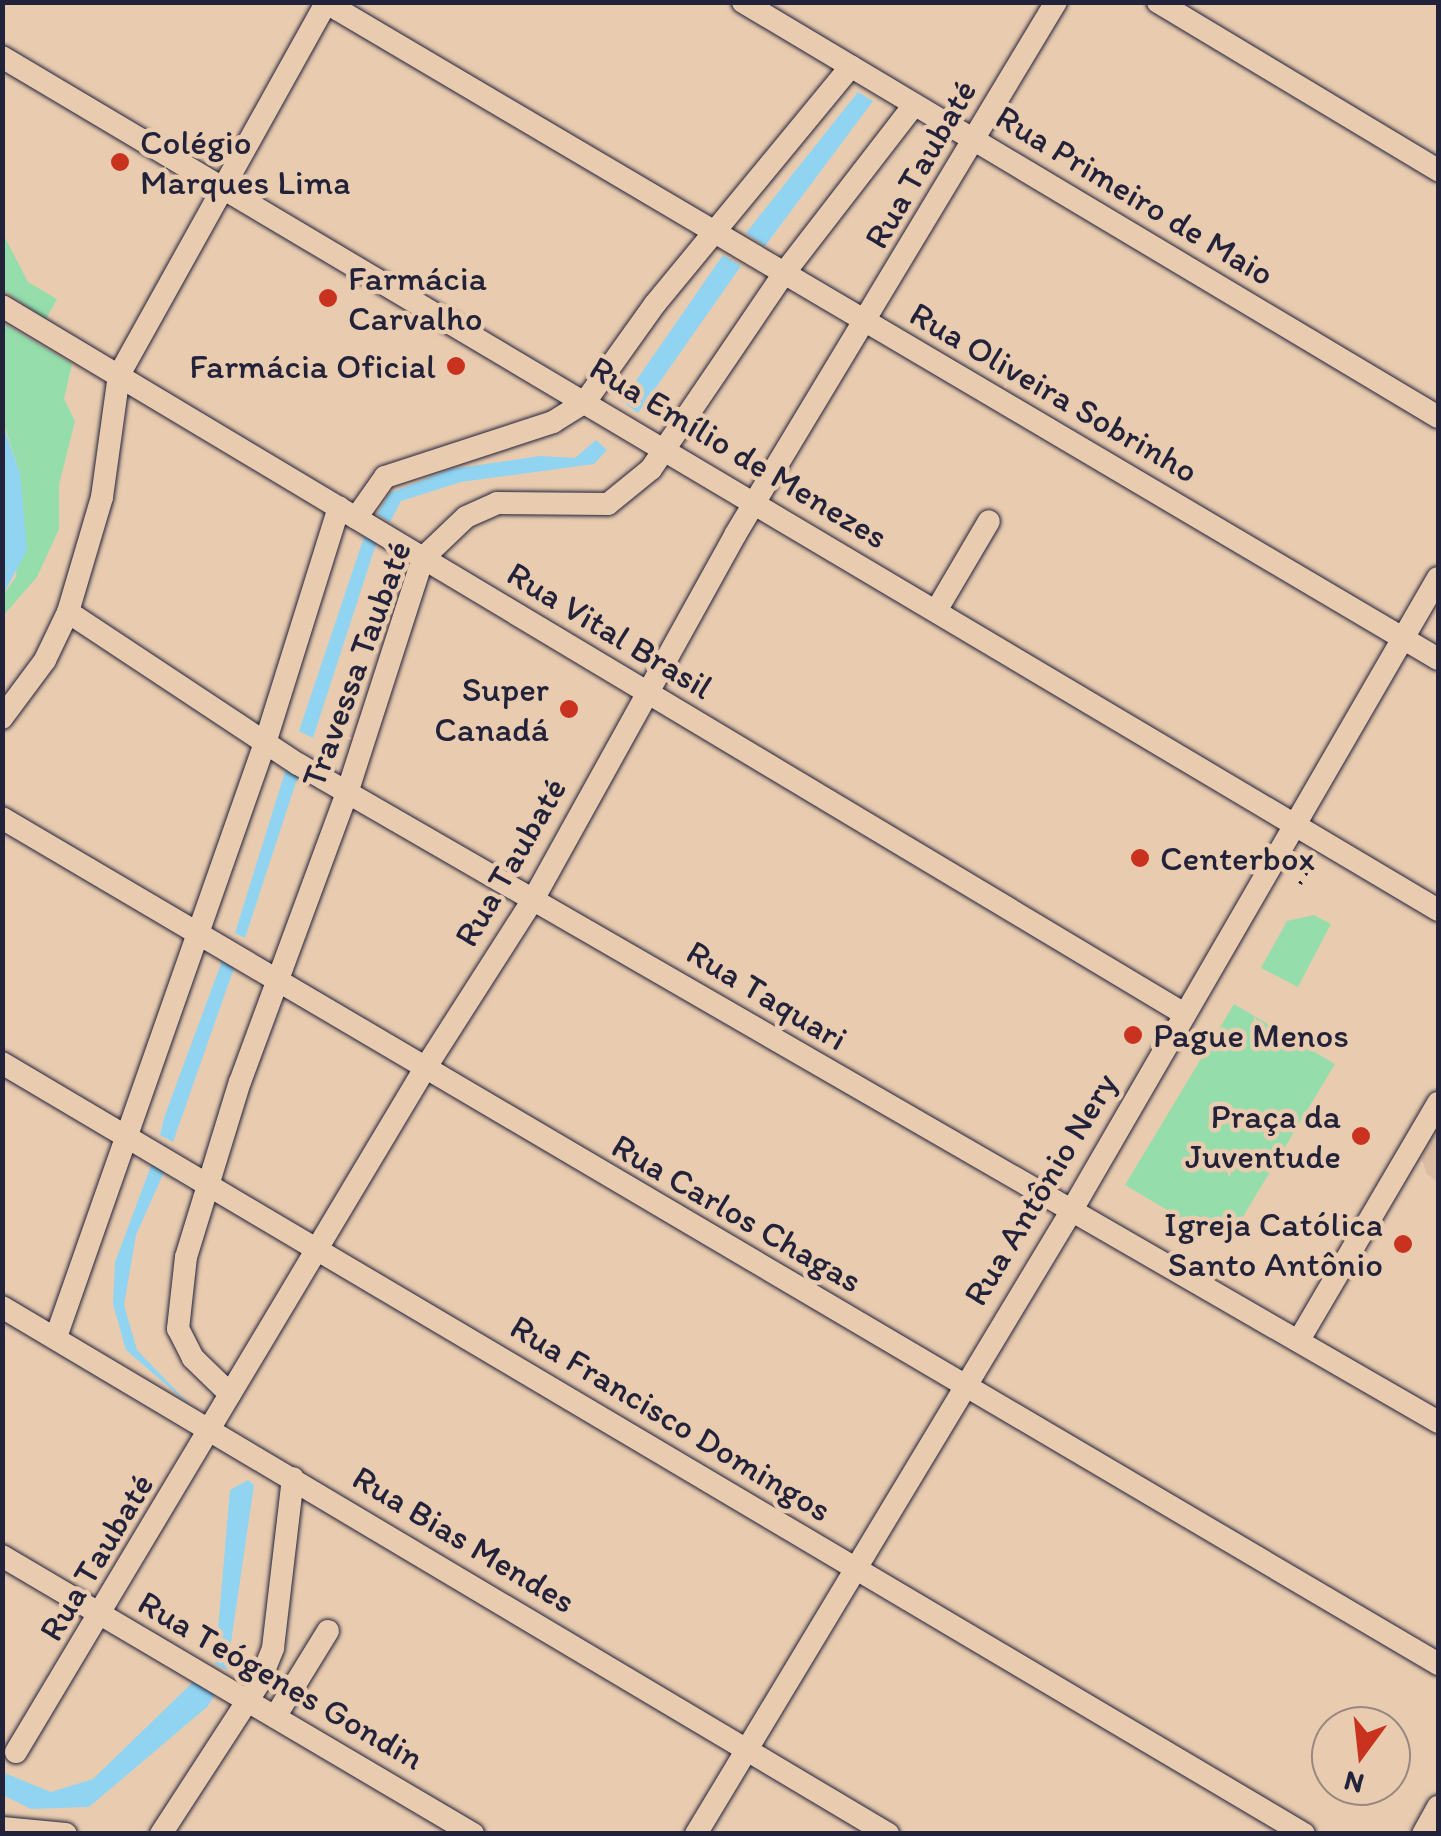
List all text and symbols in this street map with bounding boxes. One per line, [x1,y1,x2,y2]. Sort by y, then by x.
street label: Rua Taubaté [855,73,985,255]
street label: Rua Primeiro de Maio [988,95,1282,295]
place label: Colégio Marques Lima [140,121,350,203]
marker: Colégio Marques Lima [109,151,131,173]
place label: Farmácia Carvalho [348,257,487,339]
marker: Farmácia Carvalho [317,287,339,309]
street label: Rua Oliveira Sobrinho [902,292,1206,492]
place label: Farmácia Oficial [189,345,436,387]
street label: Rua Emílio de Menezes [582,346,896,558]
marker: Farmácia Oficial [445,355,467,377]
street label: Travessa Taubaté [292,535,420,793]
street label: Rua Vital Brasil [500,552,720,708]
place label: Super Canadá [434,668,549,750]
marker: Super Canadá [558,698,580,720]
street label: Rua Taubaté [445,771,575,953]
place label: Centerbox [1160,837,1315,879]
marker: Centerbox [1129,847,1151,869]
street label: Rua Taquari [680,931,854,1059]
place label: Pague Menos [1153,1014,1349,1056]
marker: Pague Menos [1122,1024,1144,1046]
street label: Rua Antônio Nery [954,1065,1126,1313]
place label: Praça da Juventude [1185,1095,1341,1177]
street label: Rua Carlos Chagas [604,1124,870,1302]
marker: Praça da Juventude [1350,1125,1372,1147]
place label: Igreja Católica Santo Antônio [1163,1203,1383,1285]
marker: Igreja Católica Santo Antônio [1392,1233,1414,1255]
street label: Rua Francisco Domingos [503,1306,839,1530]
street label: Rua Bias Mendes [345,1456,583,1622]
street label: Rua Taubaté [30,1467,162,1647]
street label: Rua Teógenes Gondin [132,1582,430,1778]
north arrow [1311,1706,1411,1806]
text: N [1340,1764,1367,1802]

